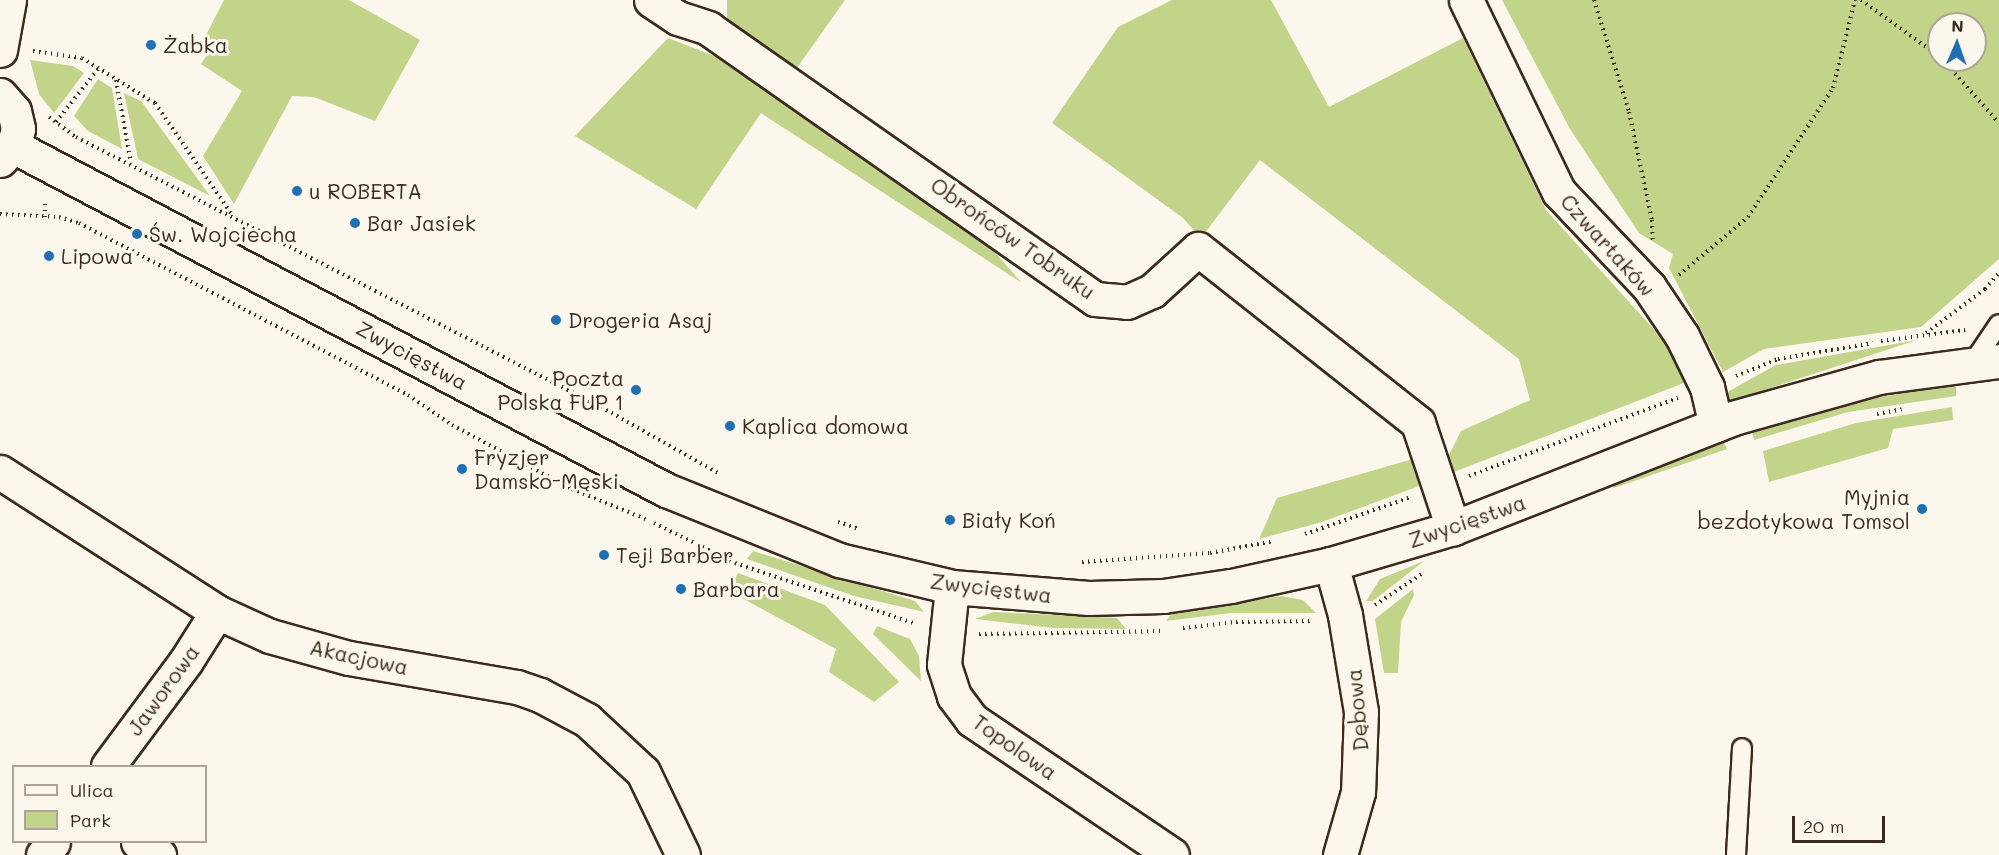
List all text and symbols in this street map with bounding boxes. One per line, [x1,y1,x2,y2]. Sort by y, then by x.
north arrow [1927,12,1987,72]
text: N [1951,15,1964,36]
place label: Żabka [163,32,228,58]
marker: Żabka [144,38,158,52]
street label: Obrońców Tobruku [926,172,1100,304]
place label: u ROBERTA [309,178,422,204]
marker: u ROBERTA [290,184,304,198]
street label: Czwartaków [1556,189,1660,301]
place label: Bar Jasiek [367,210,476,236]
marker: Bar Jasiek [348,216,362,230]
place label: Św. Wojciecha [149,221,297,247]
marker: Św. Wojciecha [130,227,144,241]
place label: Lipowa [61,243,133,269]
marker: Lipowa [42,249,56,263]
place label: Drogeria Asaj [568,307,712,333]
marker: Drogeria Asaj [549,313,563,327]
street label: Zwycięstwa [352,315,472,395]
place label: Poczta Polska FUP 1 [498,365,624,415]
marker: Poczta Polska FUP 1 [629,383,643,397]
place label: Kaplica domowa [742,413,909,439]
marker: Kaplica domowa [723,419,737,433]
place label: Fryzjer Damsko-Męski [474,444,619,494]
marker: Fryzjer Damsko-Męski [455,462,469,476]
place label: Myjnia bezdotykowa Tomsol [1697,484,1910,534]
street label: Zwycięstwa [1405,489,1529,553]
marker: Myjnia bezdotykowa Tomsol [1915,502,1929,516]
place label: Biały Koń [962,507,1056,533]
marker: Biały Koń [943,513,957,527]
place label: Tej! Barber [616,542,734,568]
marker: Tej! Barber [597,548,611,562]
street label: Zwycięstwa [929,568,1053,608]
place label: Barbara [693,576,780,602]
marker: Barbara [674,582,688,596]
street label: Akacjowa [307,634,411,680]
street label: Jaworowa [122,640,204,740]
street label: Dębowa [1341,668,1373,752]
street label: Topolowa [968,709,1062,785]
legend [12,765,207,843]
text: Ulica [70,778,114,802]
scale bar [1795,804,1888,842]
text: Park [70,808,111,832]
text: 20 m [1803,814,1844,838]

